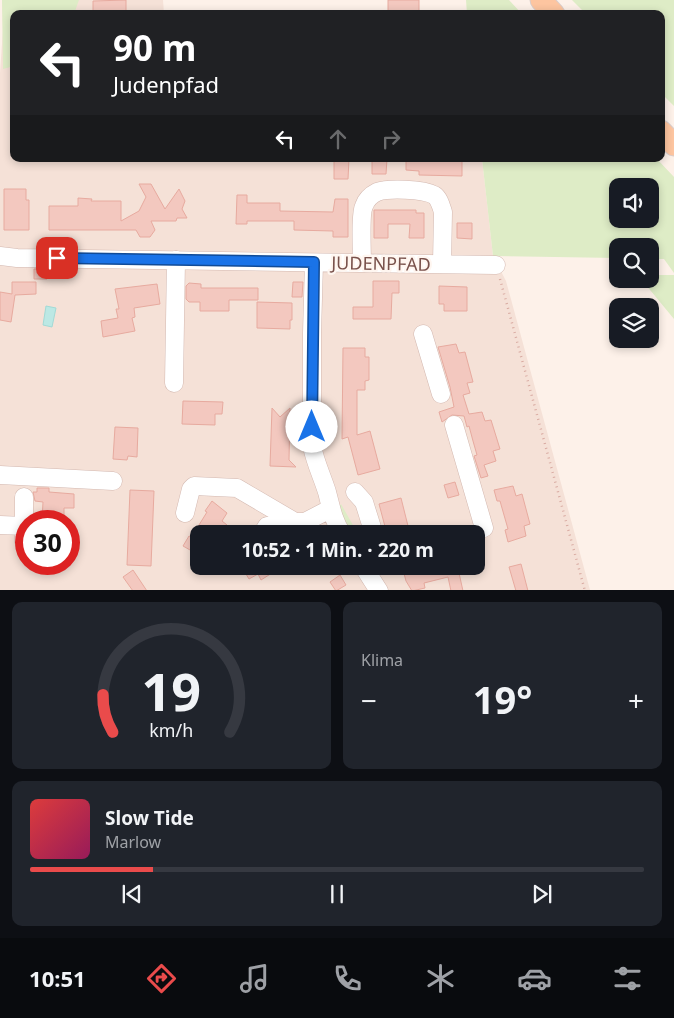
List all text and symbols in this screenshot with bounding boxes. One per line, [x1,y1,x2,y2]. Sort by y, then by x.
text: 90 m [113,24,196,71]
icon: left [30,30,95,95]
text: Judenpfad [113,69,219,99]
icon: left [271,125,299,153]
icon: ahead [324,125,352,153]
icon: right [377,125,405,153]
map controls [609,178,659,348]
button: sound [609,178,659,228]
pin [36,237,78,279]
button: search [609,238,659,288]
icon: arrive [43,244,71,272]
street label: JUDENPFAD [329,250,431,276]
button: layers [609,298,659,348]
position arrow [285,400,337,452]
speed limit sign: 30 [15,510,80,575]
text: 10:52 · 1 Min. · 220 m [241,537,434,563]
text: Klima [361,649,403,671]
text: 19 [142,655,201,726]
text: 19° [473,673,532,725]
text: − [361,681,377,719]
text: + [628,681,644,719]
text: km/h [150,718,193,742]
text: Slow Tide [105,805,194,831]
text: Marlow [105,831,161,853]
icon: previous [118,880,146,908]
icon: pause [323,880,351,908]
icon: next [528,880,556,908]
icon: directions [144,961,179,996]
icon: music [237,961,272,996]
icon: phone [330,961,365,996]
icon: climate [423,961,458,996]
icon: car [517,961,552,996]
icon: filters [610,961,645,996]
text: 10:51 [29,963,86,993]

